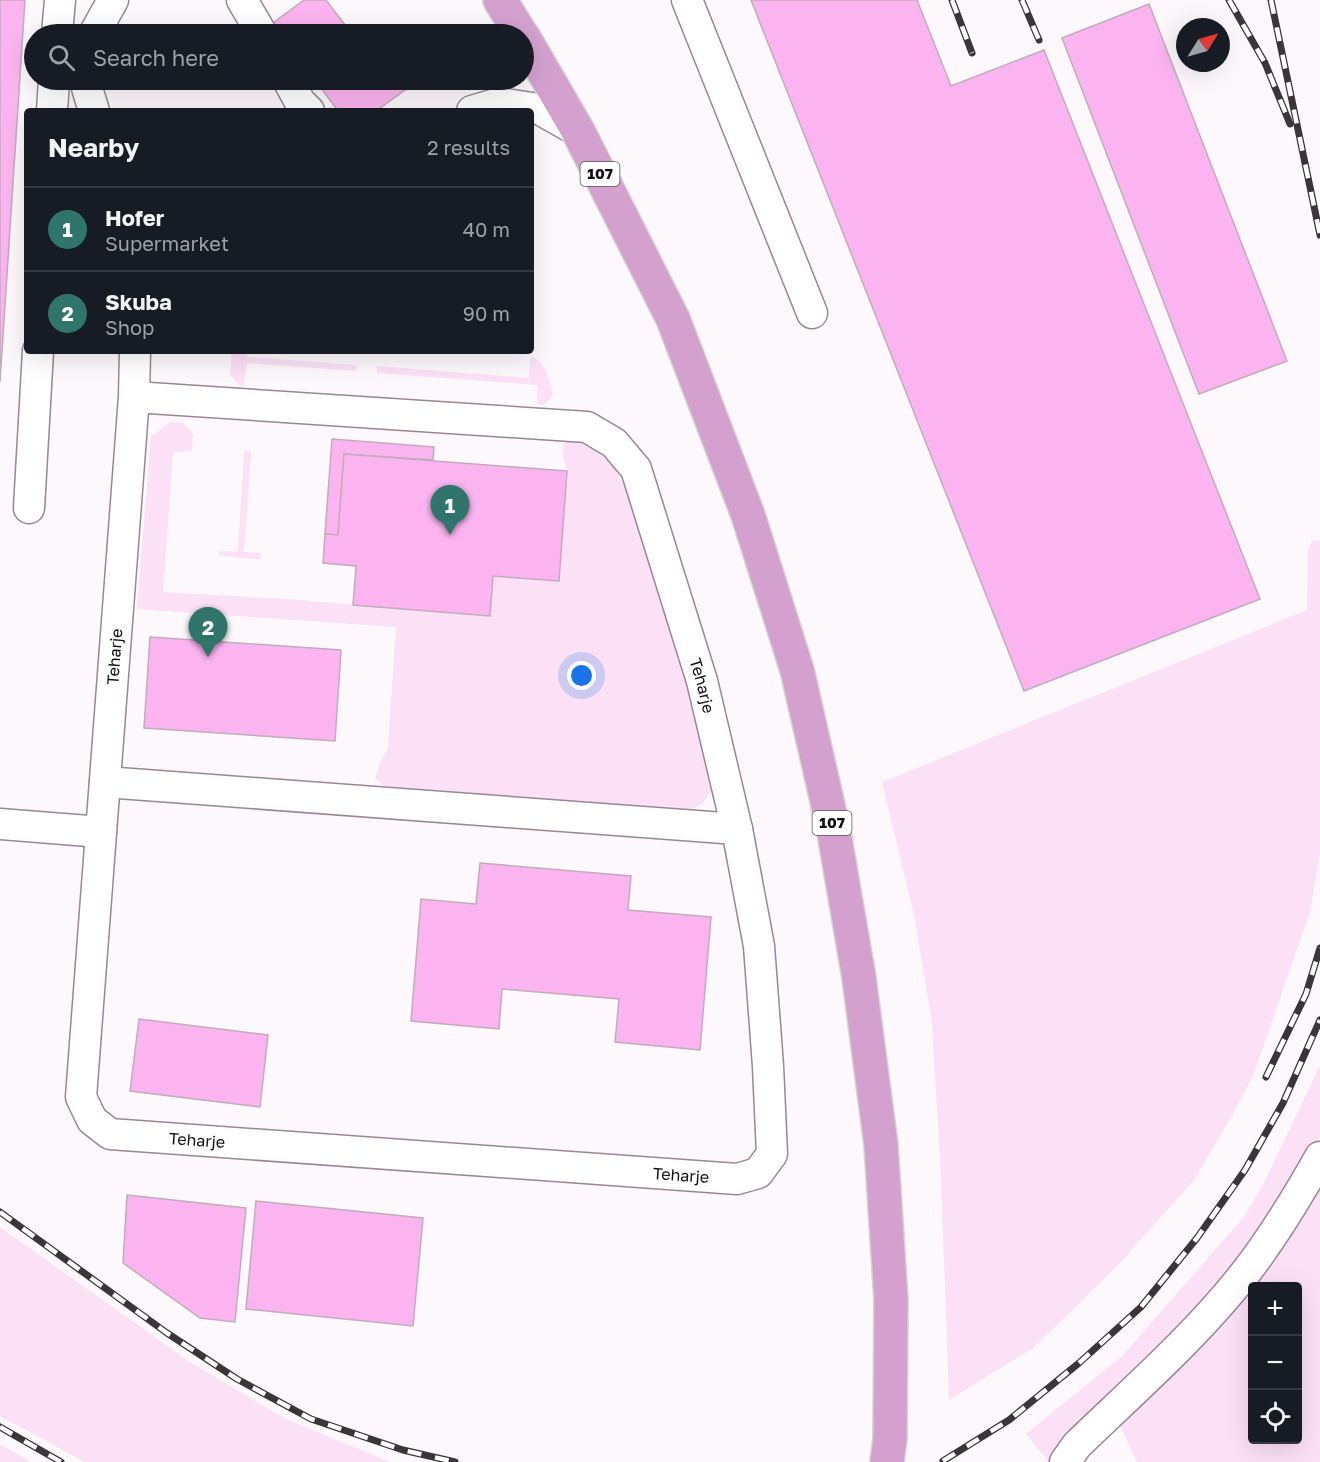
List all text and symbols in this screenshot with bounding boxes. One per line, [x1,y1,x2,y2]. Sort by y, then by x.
north arrow [1176,18,1230,72]
search box [24,24,534,90]
icon: search [45,41,78,74]
text: Search here [93,44,219,71]
text: Nearby [48,132,139,163]
text: 2 results [427,135,510,159]
road number: 107 [580,162,620,186]
text: Hofer [105,204,164,231]
text: 1 [62,217,73,241]
text: 40 m [463,217,510,241]
text: Supermarket [105,231,229,255]
text: Skuba [105,288,172,315]
text: 2 [61,301,74,325]
text: 90 m [463,301,510,325]
text: Shop [105,315,154,339]
pin: 1 [430,486,470,535]
pin: 2 [188,608,228,657]
street label: Teharje [102,628,126,686]
street label: Teharje [685,655,719,715]
your location [567,661,596,690]
road number: 107 [812,811,852,835]
street label: Teharje [168,1128,226,1152]
street label: Teharje [652,1163,710,1187]
map controls [1248,1282,1302,1444]
button: + [1248,1282,1302,1336]
button: − [1248,1336,1302,1390]
button: locate [1248,1390,1302,1444]

